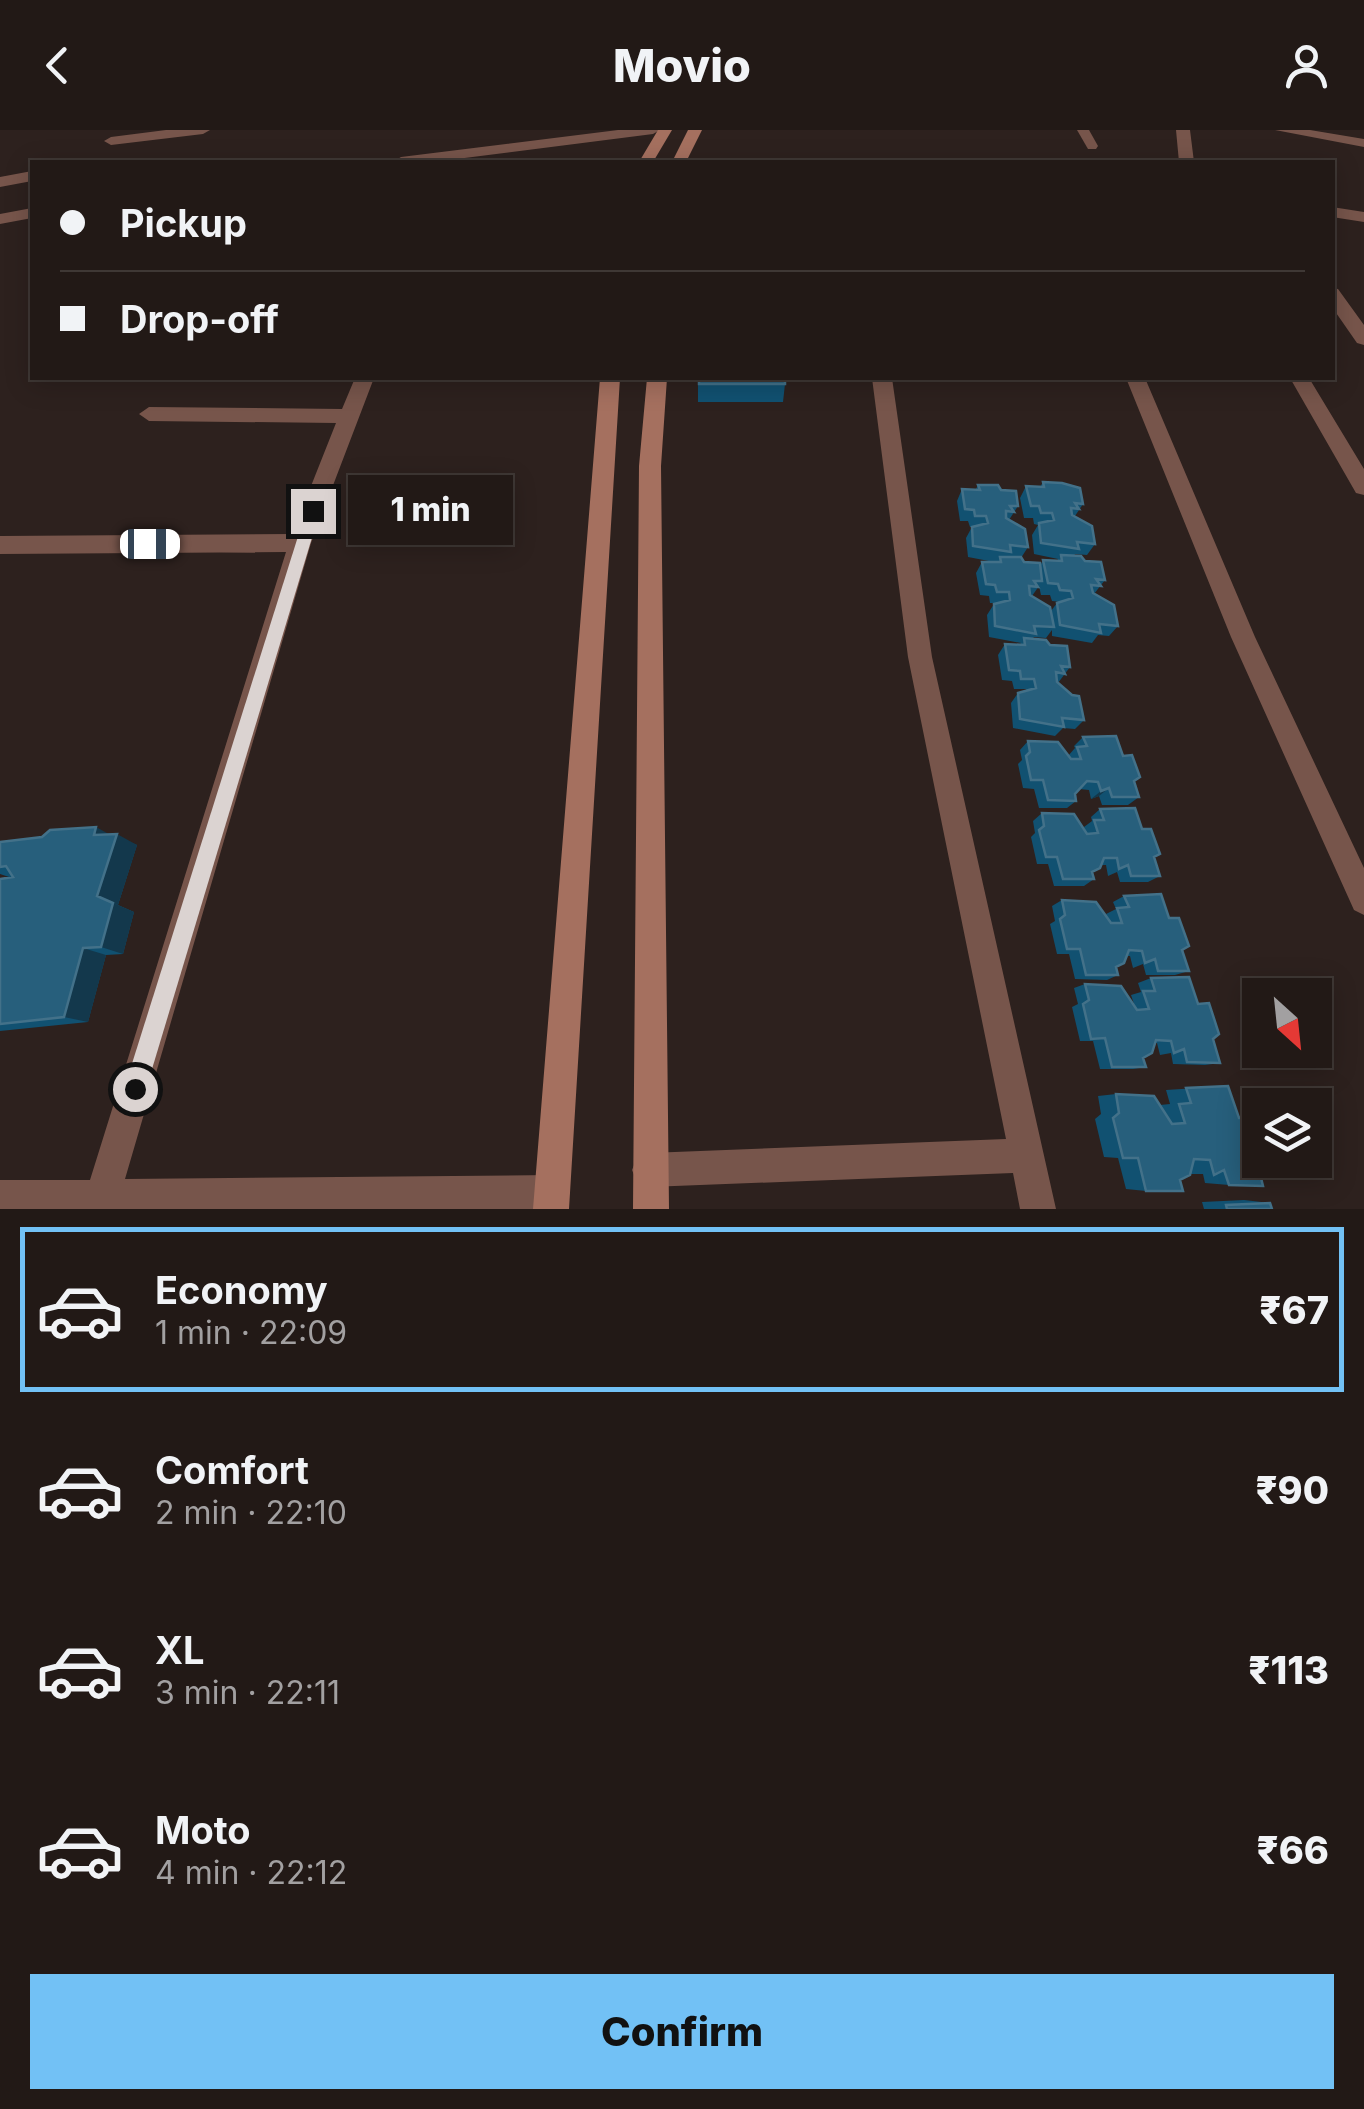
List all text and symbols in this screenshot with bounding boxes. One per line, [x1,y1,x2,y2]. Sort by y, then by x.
icon: back [30,38,85,93]
text: Movio [613,38,751,93]
icon: person [1279,38,1334,93]
text: Pickup [120,200,247,246]
text: Drop-off [120,296,279,342]
callout: 1 min [348,476,513,546]
route end [291,489,336,534]
text: 1 min [390,490,471,529]
car [120,529,180,559]
north arrow [1242,978,1332,1068]
map controls [1242,978,1332,1178]
route start [113,1067,158,1112]
button: layers [1242,1088,1332,1178]
icon: car [35,1265,125,1355]
text: Economy [155,1267,328,1313]
text: ₹67 [1259,1287,1329,1333]
text: 1 min · 22:09 [155,1313,347,1352]
icon: car [35,1445,125,1535]
text: Comfort [155,1447,309,1493]
text: ₹90 [1255,1467,1329,1513]
text: 2 min · 22:10 [155,1493,347,1532]
icon: car [35,1625,125,1715]
text: XL [155,1627,205,1673]
text: ₹113 [1248,1647,1329,1693]
text: 3 min · 22:11 [155,1673,340,1712]
icon: car [35,1805,125,1895]
text: Moto [155,1807,251,1853]
text: ₹66 [1257,1827,1329,1873]
text: 4 min · 22:12 [155,1853,347,1892]
button: Confirm [30,1974,1334,2089]

